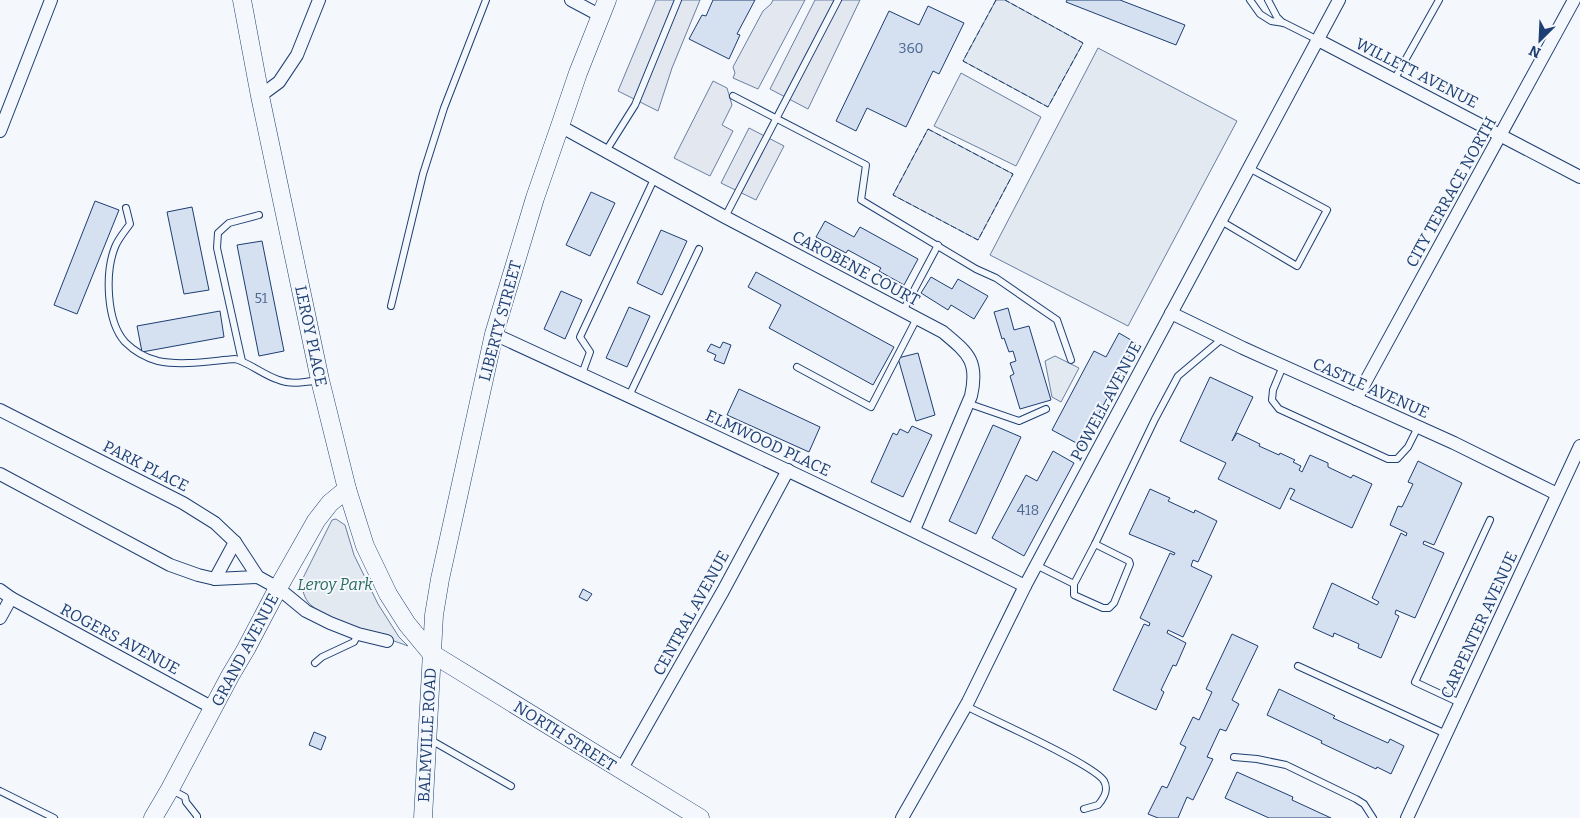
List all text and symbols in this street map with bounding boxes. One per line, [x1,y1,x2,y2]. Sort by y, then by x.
north arrow [1515,15,1565,65]
street label: WILLETT AVENUE [1353,34,1481,112]
house number: 360 [898,40,924,57]
text: N [1526,41,1543,61]
street label: CITY TERRACE NORTH [1402,114,1500,270]
street label: CAROBENE COURT [789,226,923,310]
street label: LIBERTY STREET [475,259,525,383]
street label: LEROY PLACE [291,284,331,388]
house number: 51 [255,290,268,307]
street label: POWELL AVENUE [1067,338,1145,464]
street label: CASTLE AVENUE [1310,354,1432,422]
street label: ELMWOOD PLACE [702,406,834,480]
street label: PARK PLACE [100,436,192,496]
house number: 418 [1017,502,1039,519]
street label: CENTRAL AVENUE [649,547,733,679]
street label: CARPENTER AVENUE [1437,548,1521,702]
park label: Leroy Park [297,575,373,594]
street label: GRAND AVENUE [207,590,283,710]
street label: ROGERS AVENUE [57,600,183,678]
street label: BALMVILLE ROAD [414,667,440,803]
street label: NORTH STREET [510,697,620,775]

